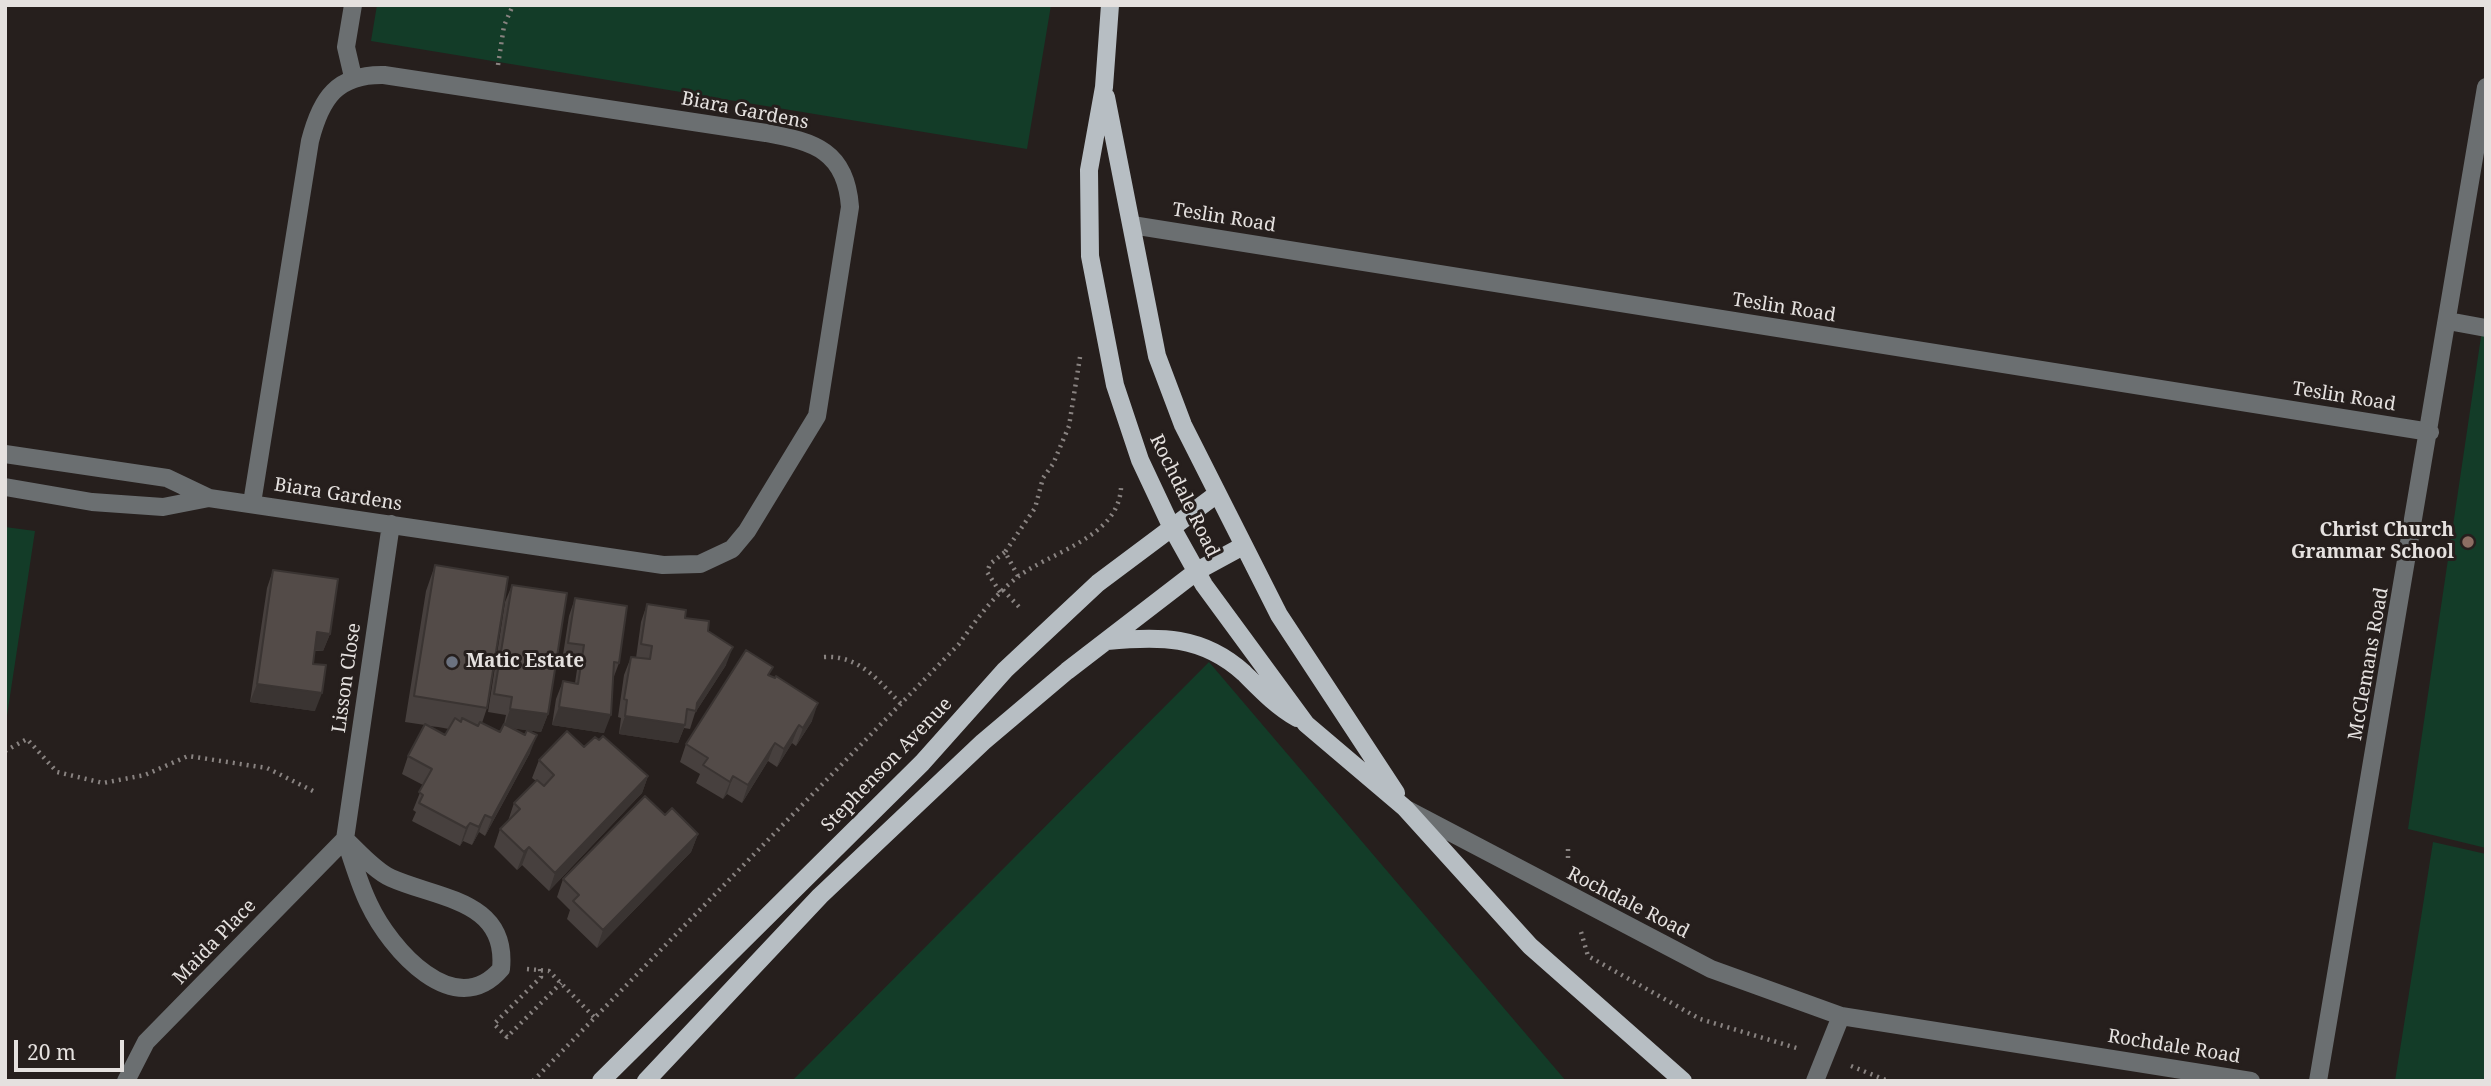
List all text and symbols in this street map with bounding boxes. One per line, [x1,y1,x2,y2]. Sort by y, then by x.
street label: Biara Gardens [679,87,811,135]
street label: Teslin Road [1171,199,1277,237]
street label: Teslin Road [1731,289,1837,327]
street label: Teslin Road [2291,378,2397,416]
street label: Rochdale Road [1144,431,1224,561]
street label: Biara Gardens [272,474,404,516]
place label: Christ Church Grammar School [2291,520,2454,564]
marker: Christ Church Grammar School [2460,534,2476,550]
street label: McClemans Road [2344,586,2394,742]
street label: Lisson Close [328,622,366,734]
place label: Matic Estate [466,651,584,673]
marker: Matic Estate [444,654,460,670]
street label: Stephenson Avenue [817,693,957,837]
street label: Rochdale Road [1563,862,1693,944]
street label: Maida Place [169,895,261,989]
street label: Rochdale Road [2106,1025,2242,1069]
scale bar [18,1026,128,1070]
text: 20 m [27,1038,76,1066]

